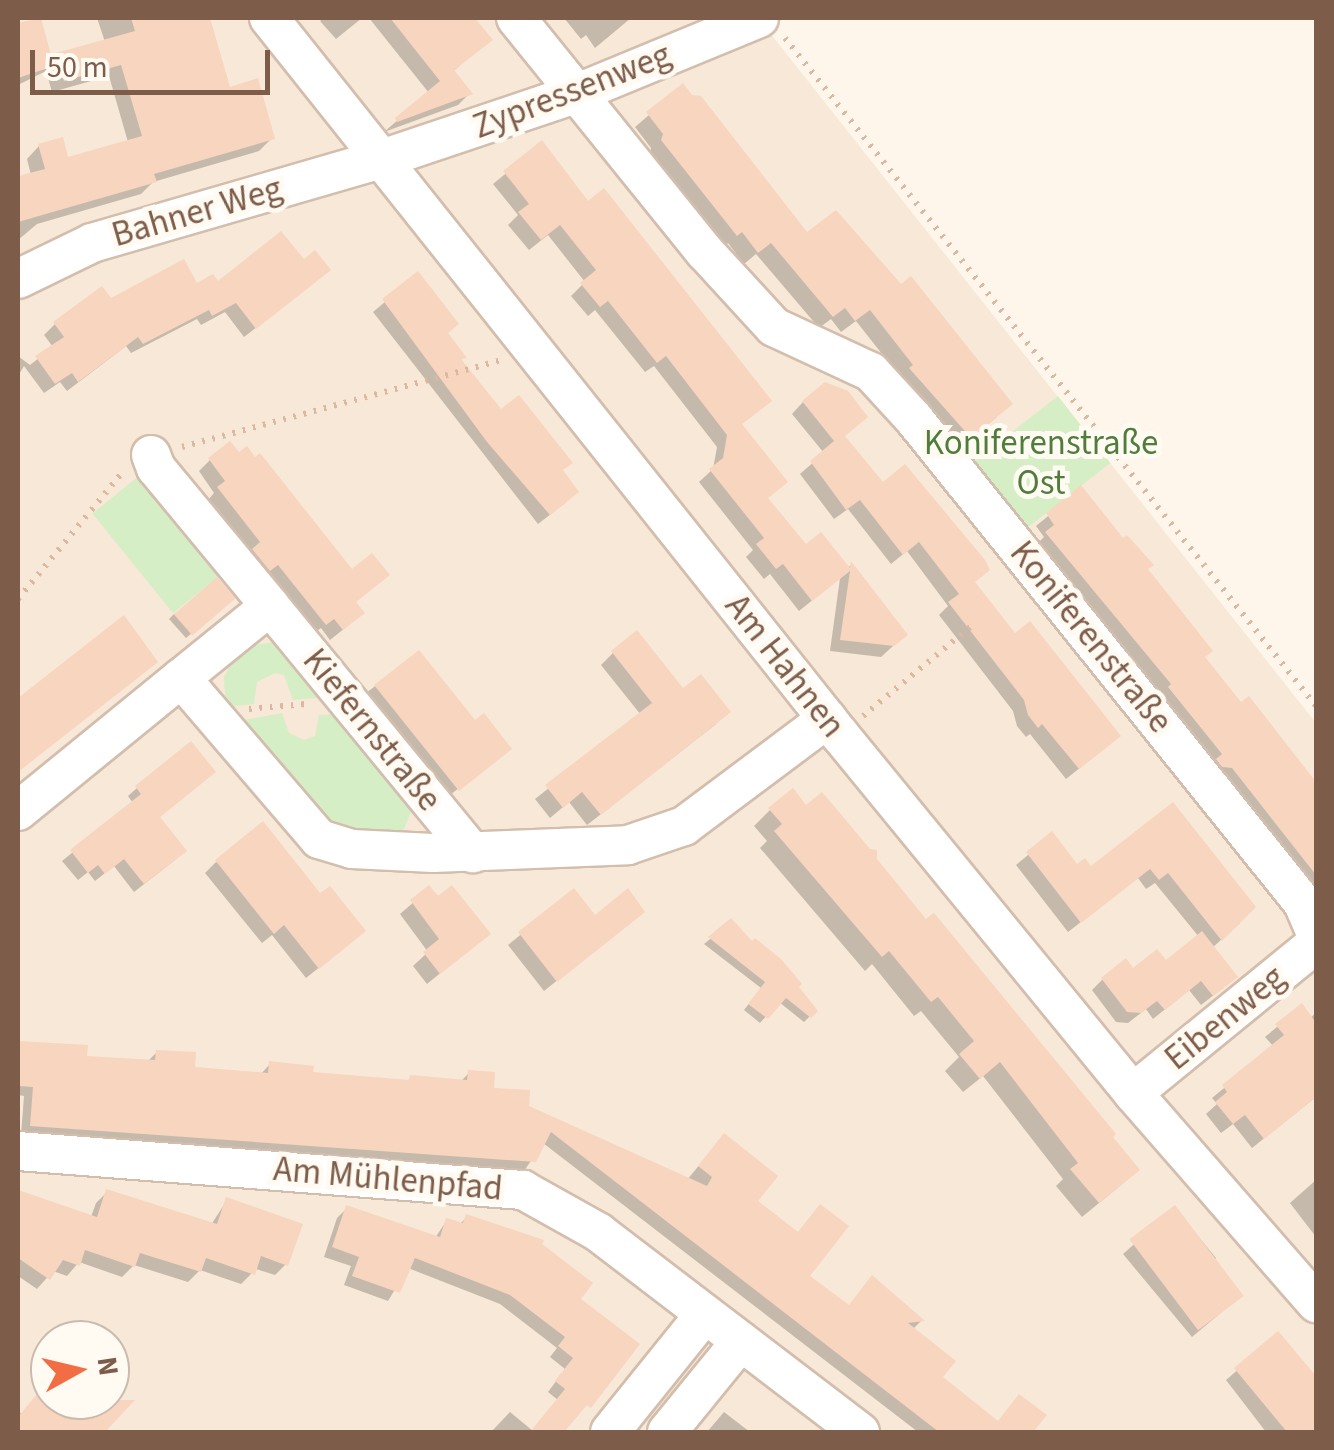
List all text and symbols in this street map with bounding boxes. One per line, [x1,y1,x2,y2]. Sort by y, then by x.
scale bar [35,30,275,92]
street label: Zypressenweg [467,34,677,148]
text: 50 m [47,46,108,89]
street label: Bahner Weg [107,168,287,256]
park label: Koniferenstraße Ost [924,422,1158,504]
street label: Koniferenstraße [1001,533,1181,741]
street label: Am Hahnen [716,586,854,746]
street label: Kiefernstraße [294,640,450,820]
street label: Eibenweg [1156,957,1294,1079]
street label: Am Mühlenpfad [272,1148,504,1210]
north arrow [30,1320,130,1420]
text: N [87,1354,129,1378]

